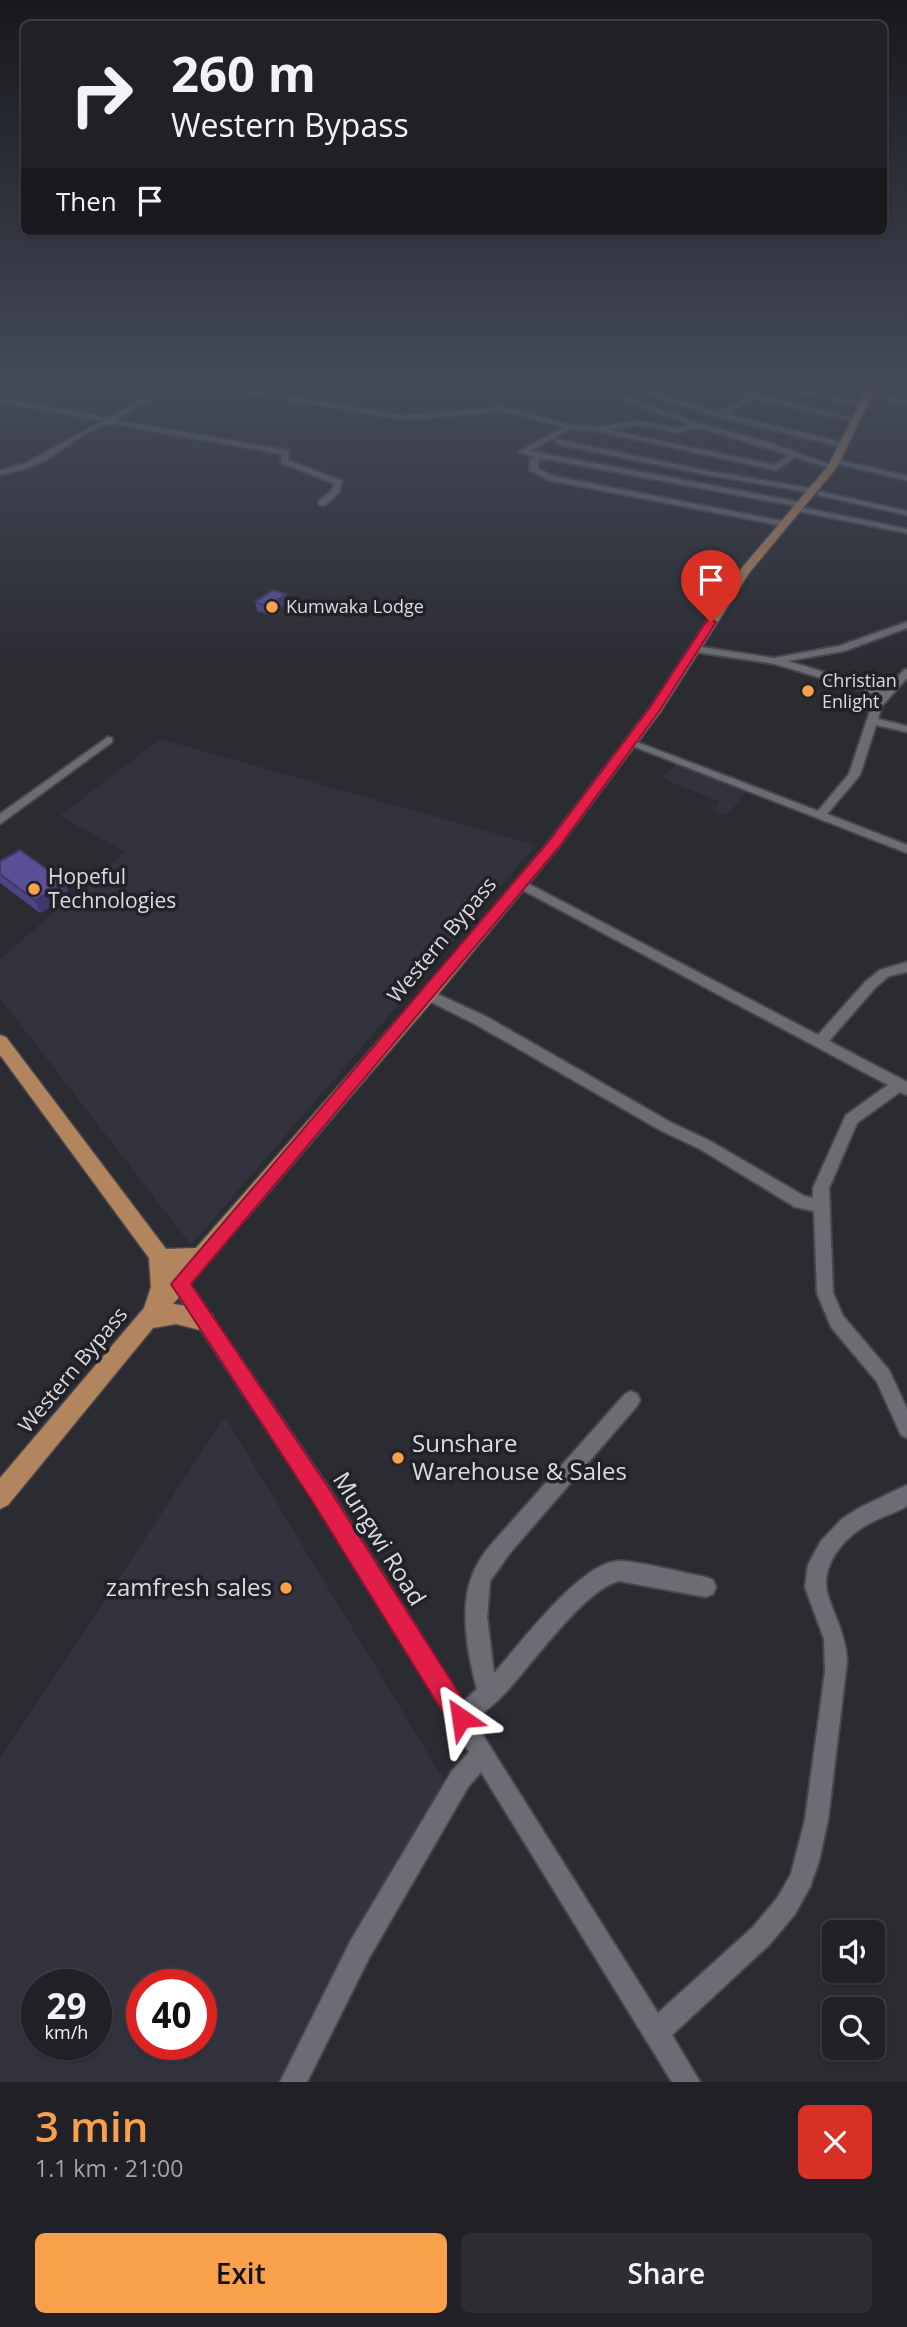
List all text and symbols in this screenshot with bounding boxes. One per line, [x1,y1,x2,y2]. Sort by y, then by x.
text: 260 m [171,40,316,106]
icon: right [56,49,147,140]
text: Western Bypass [171,103,409,146]
icon: arrive [131,182,169,220]
text: Then [56,183,117,219]
pin [681,550,741,622]
icon: arrive [692,561,730,599]
place label: Kumwaka Lodge [286,594,424,618]
marker: Kumwaka Lodge [264,599,280,615]
place label: Christian Enlight [822,668,897,713]
marker: Christian Enlight [800,683,816,699]
place label: Hopeful Technologies [48,862,176,914]
street label: Western Bypass [380,871,502,1008]
marker: Hopeful Technologies [26,881,42,897]
street label: Western Bypass [11,1301,133,1438]
place label: Sunshare Warehouse & Sales [412,1426,627,1487]
marker: Sunshare Warehouse & Sales [390,1450,406,1466]
street label: Mungwi Road [326,1465,435,1611]
place label: zamfresh sales [106,1570,272,1603]
marker: zamfresh sales [278,1580,294,1596]
position arrow [424,1681,498,1755]
map controls [822,1920,885,2060]
button: sound [822,1920,885,1983]
speed limit sign: 40 [126,1969,217,2060]
text: 29 [46,1982,87,2029]
button: search [822,1997,885,2060]
text: km/h [45,2020,88,2044]
text: 3 min [35,2097,148,2154]
button: close [798,2105,872,2179]
text: 1.1 km · 21:00 [35,2152,183,2184]
button: Exit [35,2233,447,2313]
button: Share [461,2233,872,2313]

